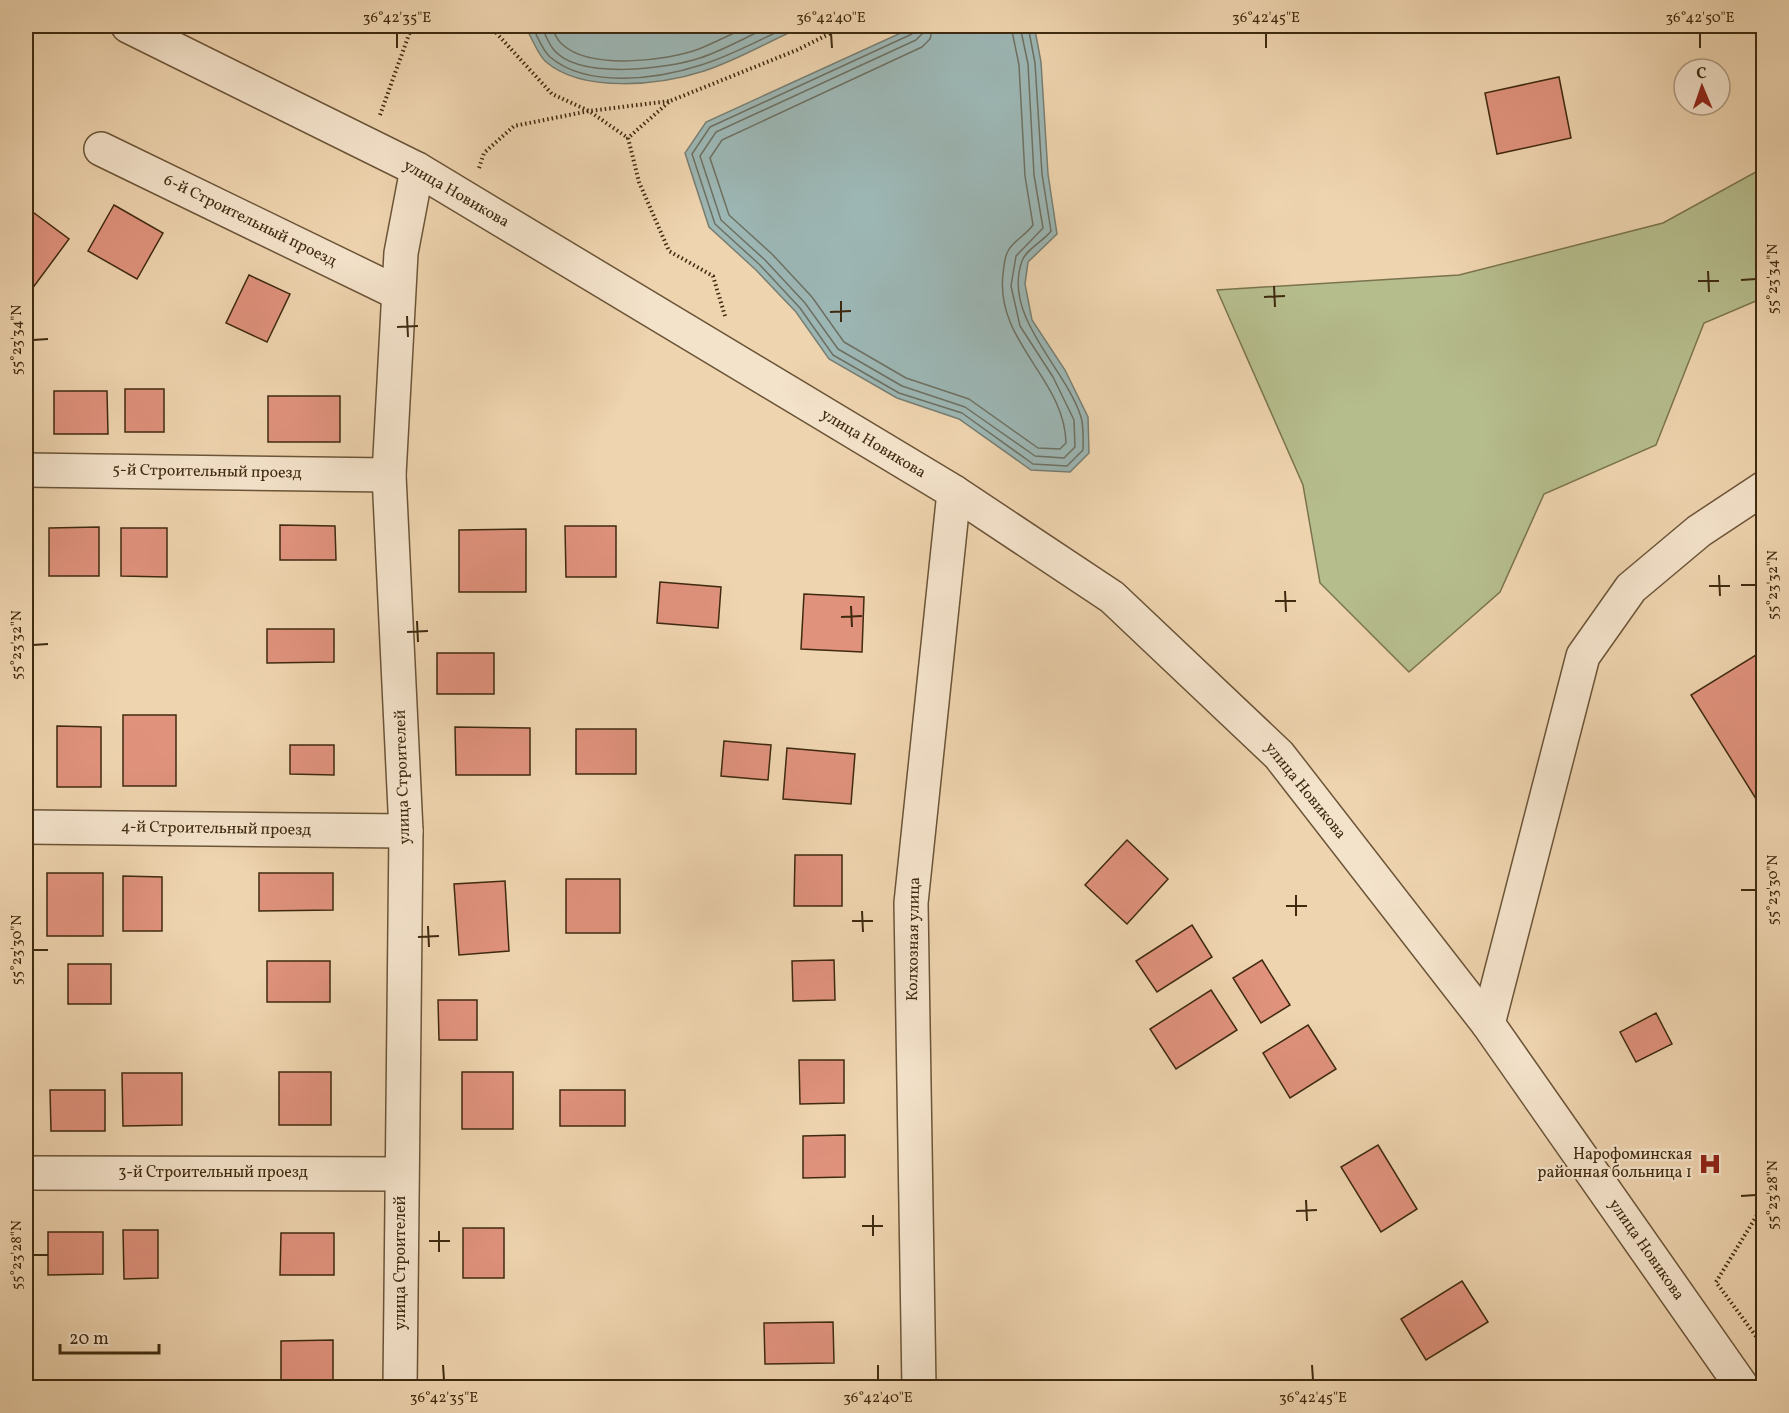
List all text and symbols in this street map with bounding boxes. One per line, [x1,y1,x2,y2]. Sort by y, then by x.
text: 36°42'35"E [363,8,431,29]
text: 36°42'40"E [796,8,866,29]
text: 36°42'45"E [1232,8,1300,29]
text: 36°42'50"E [1665,8,1735,29]
north arrow [1672,57,1732,117]
text: С [1696,63,1707,85]
street label: улица Новикова [399,155,513,233]
street label: 6-й Строительный проезд [160,169,340,273]
text: 55°23'34"N [1763,244,1784,314]
text: 55°23'34"N [7,305,28,375]
street label: улица Новикова [816,404,930,484]
street label: 5-й Строительный проезд [112,459,302,485]
text: 55°23'32"N [1763,550,1784,620]
text: 55°23'32"N [7,610,28,680]
street label: улица Строителей [390,709,416,845]
street label: улица Новикова [1259,738,1351,844]
street label: 4-й Строительный проезд [121,816,311,842]
text: 55°23'30"N [1763,855,1784,925]
street label: Колхозная улица [902,877,926,1001]
text: 55°23'30"N [7,915,28,985]
place label: Нарофоминская районная больница 1 [1537,1144,1692,1184]
hospital icon: Нарофоминская районная больница 1 [1697,1151,1723,1177]
text: 55°23'28"N [1763,1160,1784,1230]
street label: 3-й Строительный проезд [118,1162,308,1184]
street label: улица Строителей [390,1195,412,1330]
street label: улица Новикова [1603,1195,1689,1305]
text: 55°23'28"N [7,1220,28,1290]
scale bar [60,1317,159,1355]
text: 20 m [69,1327,109,1352]
text: 36°42'35"E [410,1388,478,1409]
text: 36°42'40"E [843,1388,913,1409]
text: 36°42'45"E [1279,1388,1347,1409]

